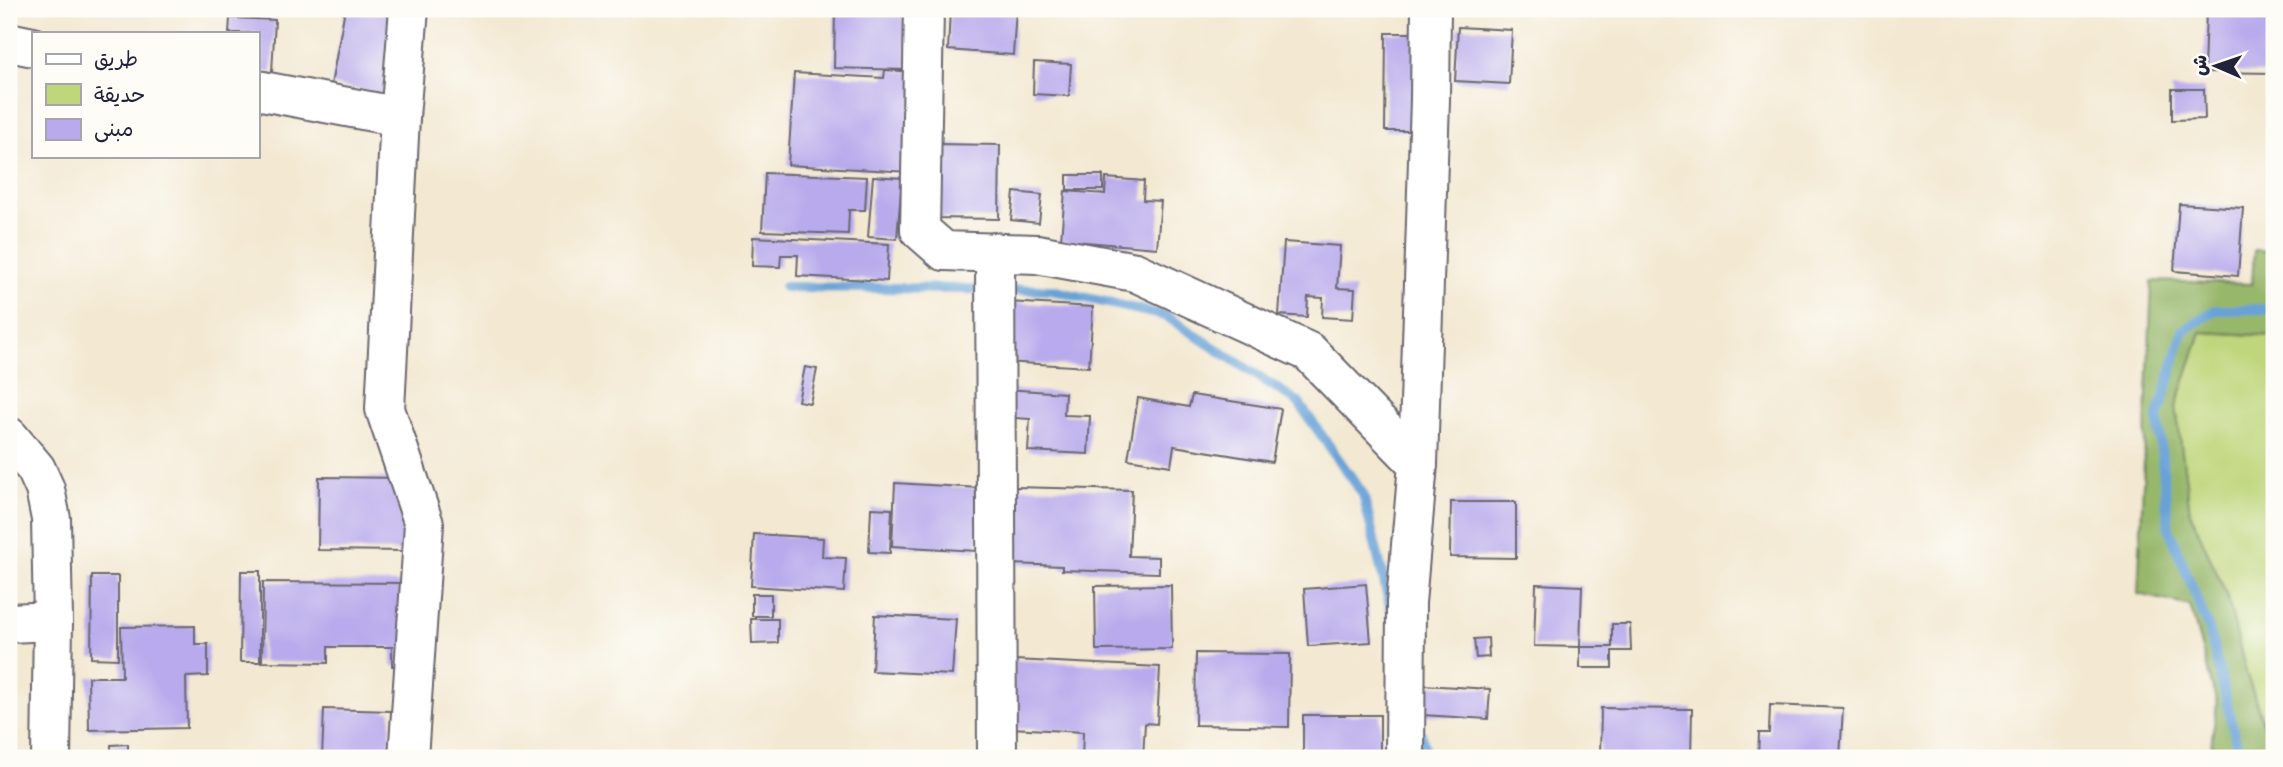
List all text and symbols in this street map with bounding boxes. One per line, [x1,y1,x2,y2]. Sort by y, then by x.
legend [32,32,259,158]
north arrow [2182,32,2252,102]
text: طريق [94,46,138,72]
text: ش [2188,54,2212,76]
text: حديقة [94,82,145,108]
text: مبنى [94,116,133,143]

